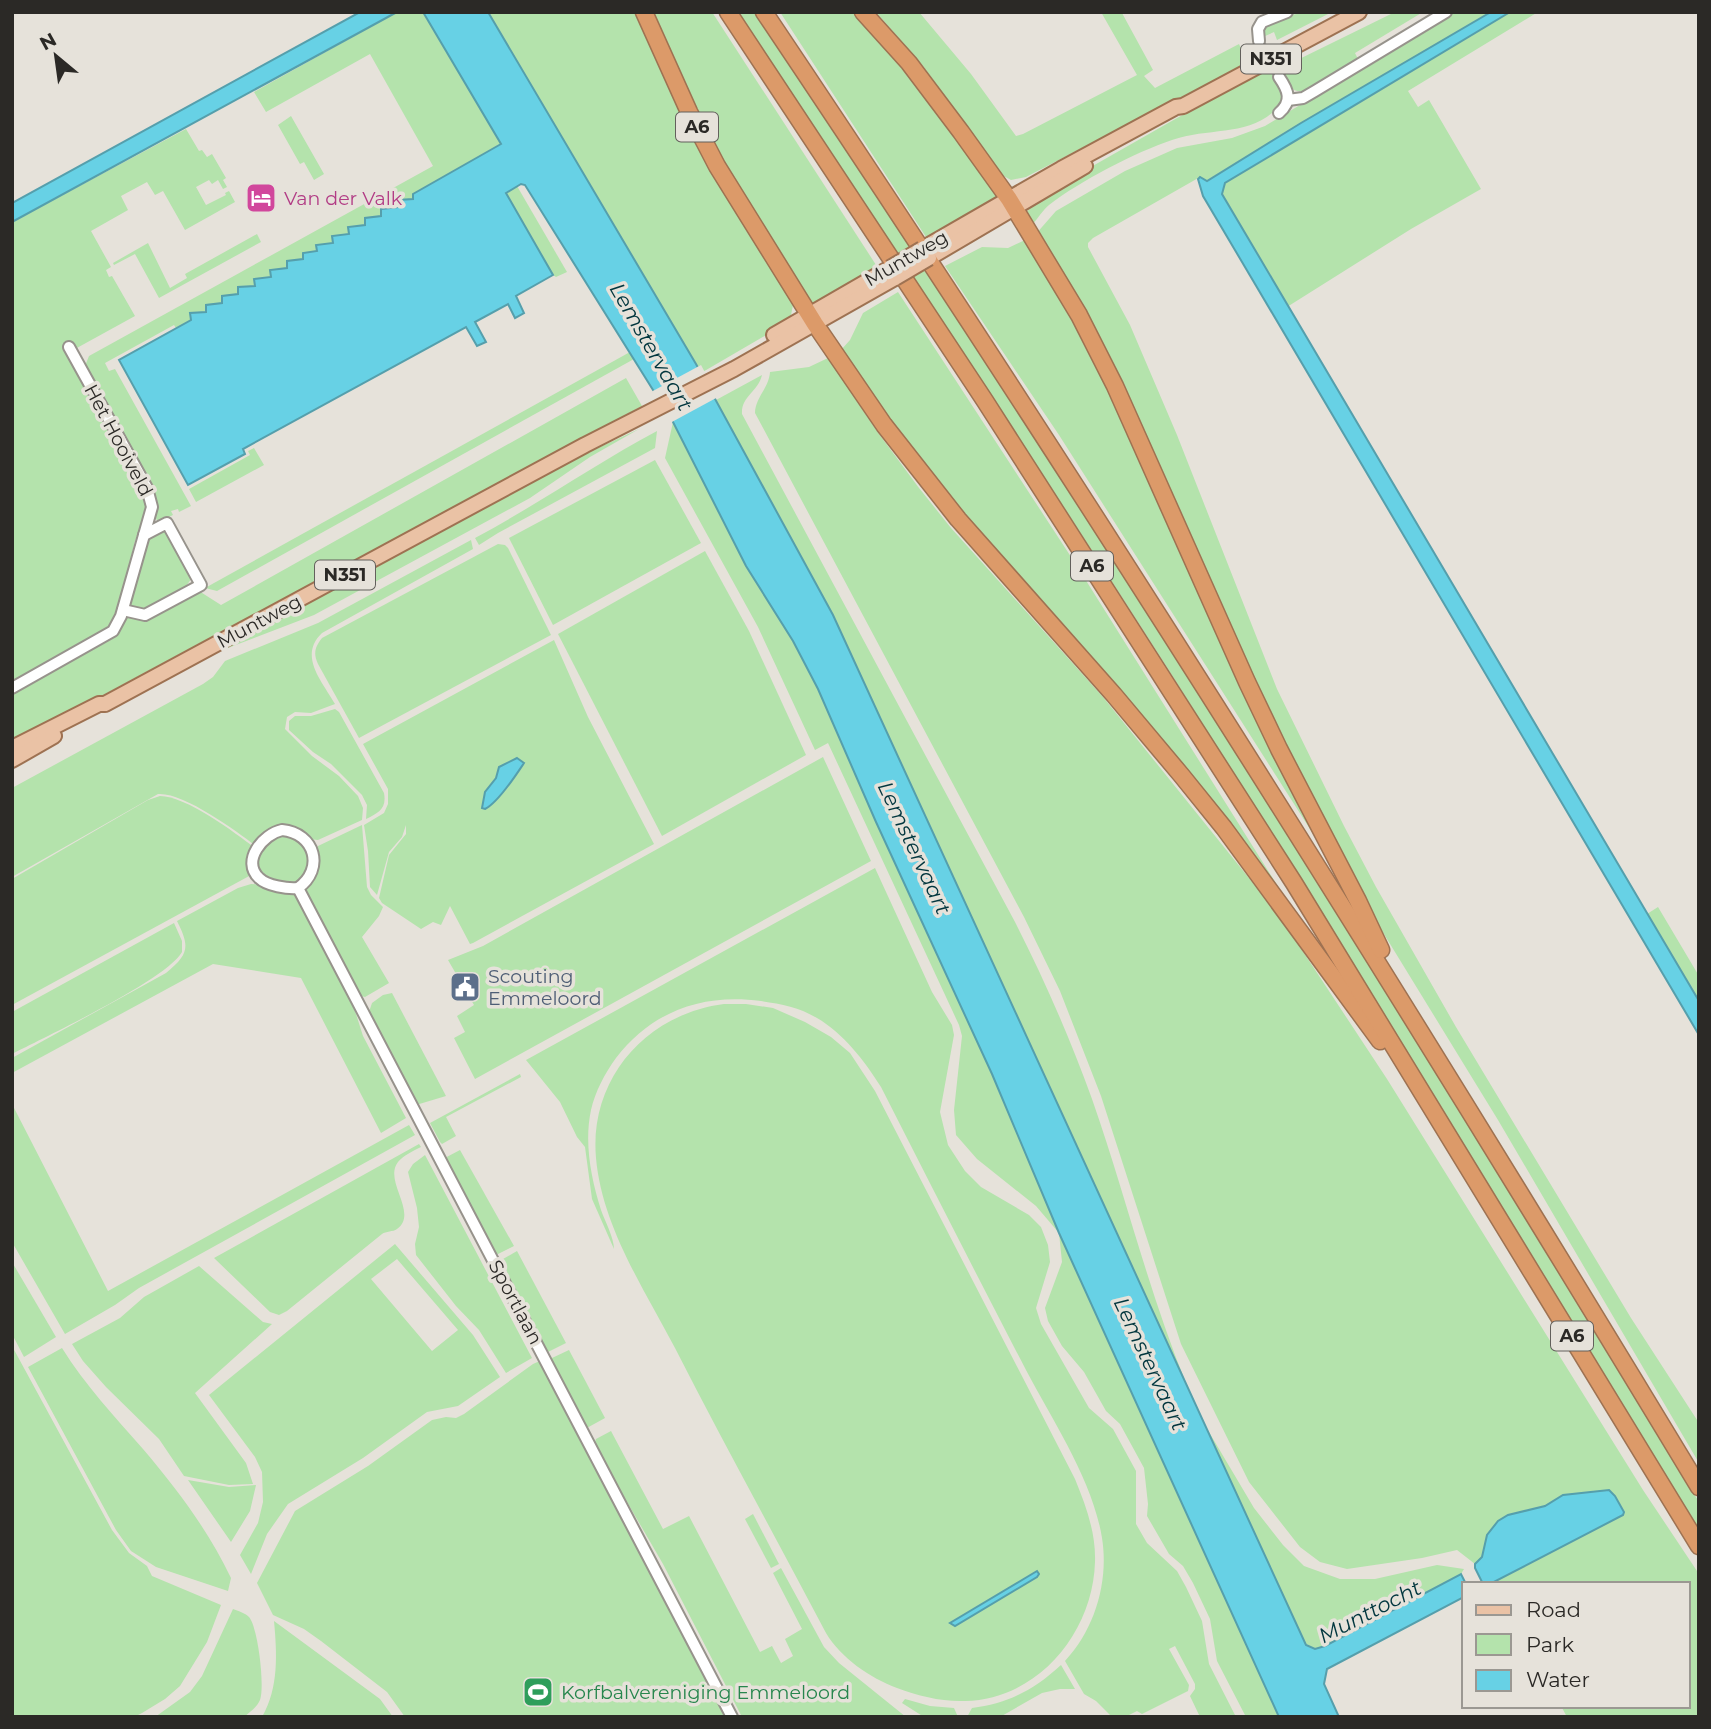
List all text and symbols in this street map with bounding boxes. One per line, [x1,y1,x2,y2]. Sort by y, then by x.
north arrow [21,21,91,91]
text: N [36,28,60,55]
road number: N351 [1241,44,1301,74]
road number: A6 [676,112,718,142]
hotel icon: Van der Valk [244,181,278,215]
place label: Van der Valk [284,187,403,210]
street label: Muntweg [861,225,952,291]
water label: Lemstervaart [605,278,698,416]
street label: Het Hooiveld [79,380,158,500]
road number: A6 [1071,552,1113,580]
road number: N351 [315,560,375,590]
street label: Muntweg [213,590,305,653]
water label: Lemstervaart [873,777,956,919]
place label: Scouting Emmeloord [488,965,602,1010]
public building icon: Scouting Emmeloord [448,970,482,1004]
street label: Sportlaan [484,1256,547,1348]
water label: Lemstervaart [1109,1293,1192,1435]
road number: A6 [1551,1322,1593,1350]
water label: Munttocht [1314,1575,1426,1648]
legend [1462,1582,1690,1708]
text: Road [1526,1597,1581,1622]
text: Park [1526,1632,1574,1657]
text: Water [1526,1667,1590,1692]
sports icon: Korfbalvereniging Emmeloord [521,1675,555,1709]
place label: Korfbalvereniging Emmeloord [561,1681,850,1704]

